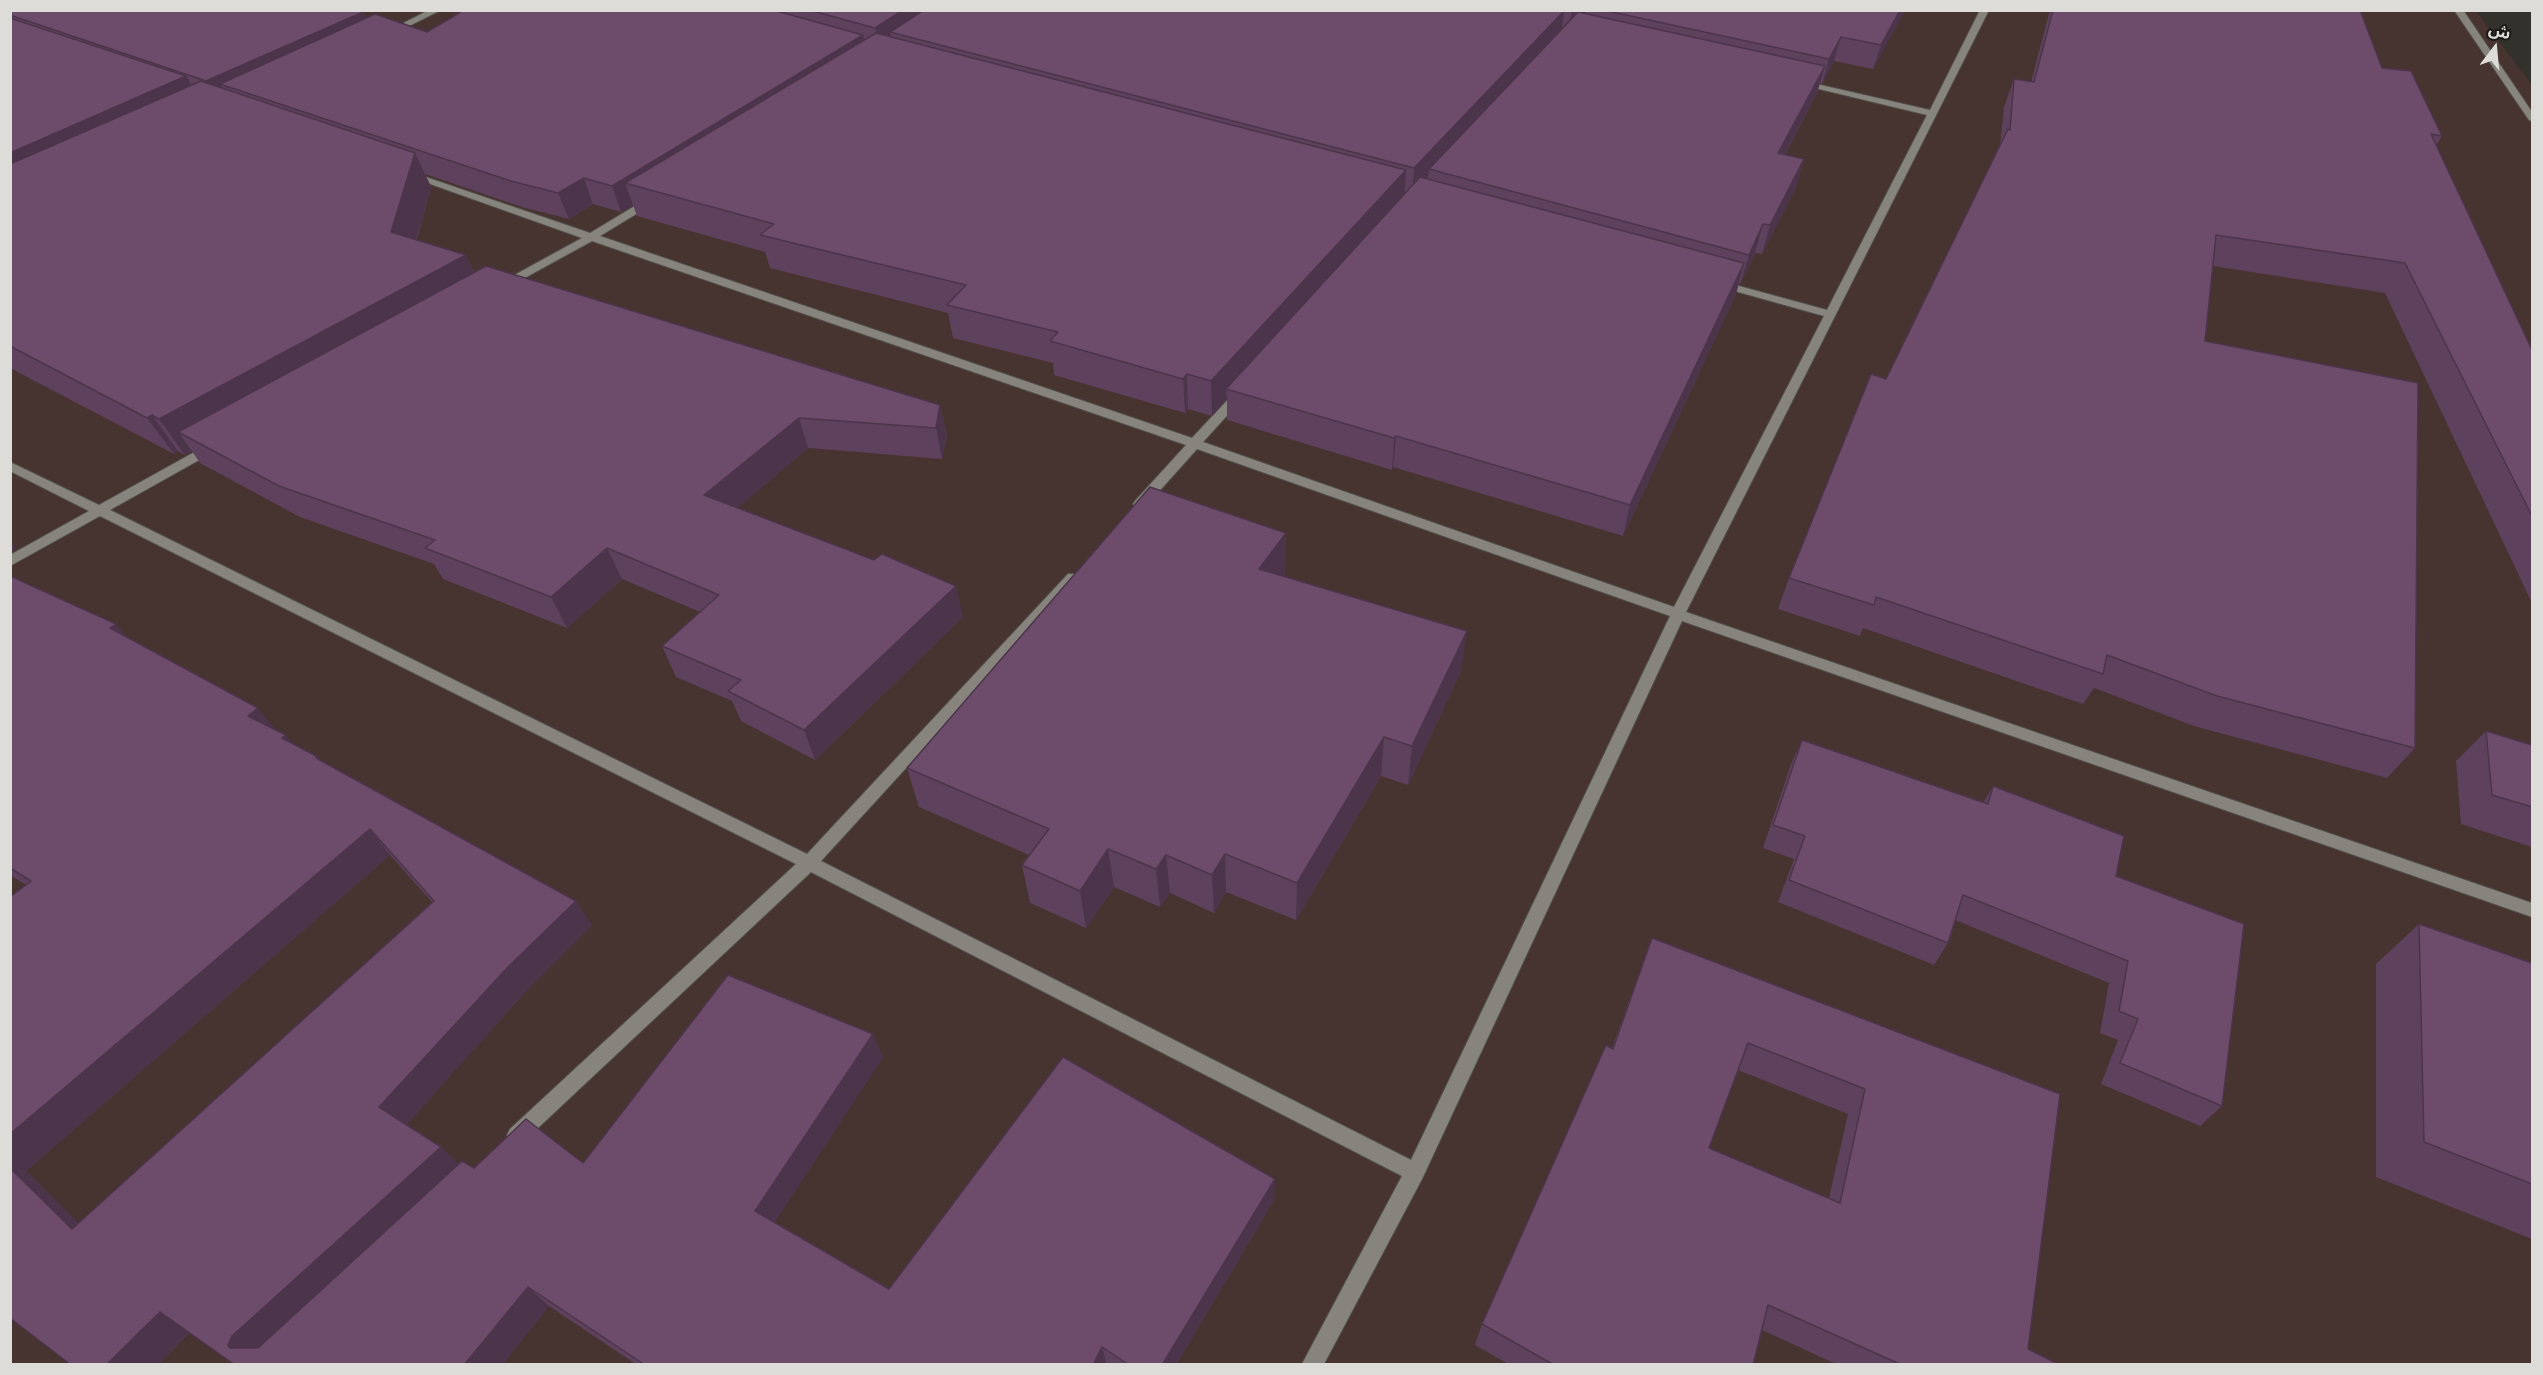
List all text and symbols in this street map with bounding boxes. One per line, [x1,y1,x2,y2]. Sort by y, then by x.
north arrow [2465,18,2525,78]
text: ش [2487,18,2513,42]

